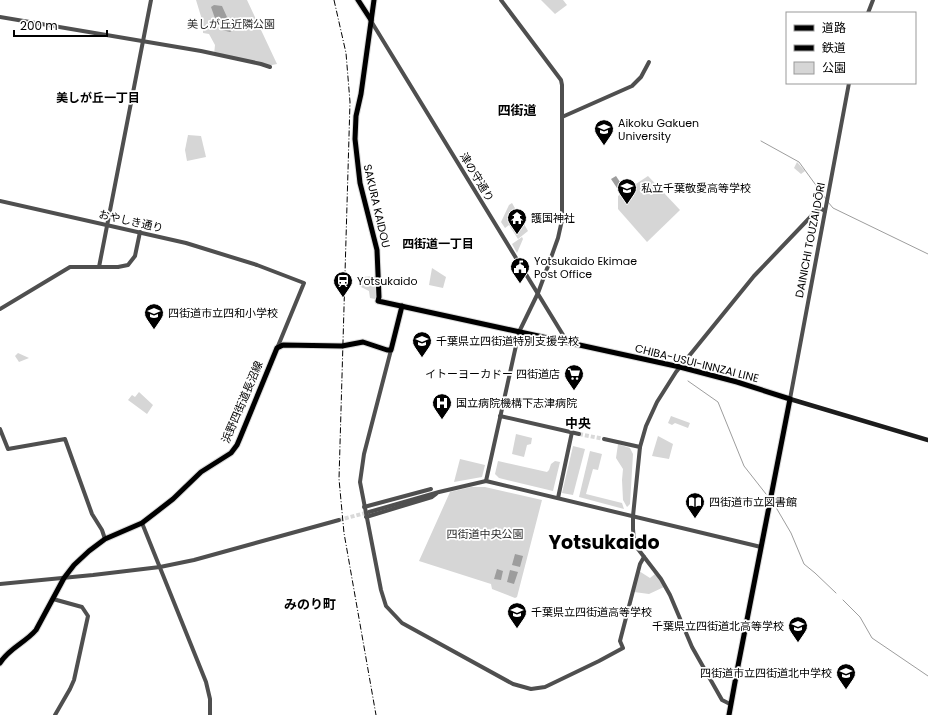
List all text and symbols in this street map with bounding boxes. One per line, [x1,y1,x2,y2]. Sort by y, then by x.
scale bar [14,12,107,38]
legend [786,12,916,84]
park label: 美しが丘近隣公園 [187,16,275,32]
text: 200 m [20,17,58,34]
text: 道路 [822,19,846,36]
text: 鉄道 [822,39,846,56]
text: 公園 [822,59,846,76]
district label: 美しが丘一丁目 [56,89,140,106]
district label: 四街道 [497,101,537,120]
place label: Aikoku Gakuen University [618,115,699,144]
school or university icon: Aikoku Gakuen University [593,118,615,146]
street label: 津の守通り [456,149,498,205]
street label: SAKURA KAIDOU [360,163,394,249]
school or university icon: 私立千葉敬愛高等学校 [616,177,638,205]
place label: 私立千葉敬愛高等学校 [641,180,751,196]
street label: DAINICHI TOUZAI DŌRI [791,181,829,299]
street label: おやしき通り [97,206,165,236]
temple icon: 護国神社 [506,207,528,235]
place label: 護国神社 [531,210,575,226]
district label: 四街道一丁目 [402,235,474,252]
place label: Yotsukaido Ekimae Post Office [534,253,637,282]
public building icon: Yotsukaido Ekimae Post Office [509,256,531,284]
station icon: Yotsukaido [332,270,354,298]
place label: Yotsukaido [357,273,418,289]
school or university icon: 四街道市立四和小学校 [143,302,165,330]
place label: 四街道市立四和小学校 [168,305,278,321]
school or university icon: 千葉県立四街道特別支援学校 [411,330,433,358]
place label: 千葉県立四街道特別支援学校 [436,333,579,349]
street label: CHIBA-USUI-INNZAI LINE [633,340,761,386]
street label: 浜野四街道長沼線 [217,358,267,446]
supermarket icon: イトーヨーカドー 四街道店 [563,363,585,391]
place label: イトーヨーカドー 四街道店 [425,366,560,382]
hospital icon: 国立病院機構下志津病院 [431,392,453,420]
place label: 国立病院機構下志津病院 [456,395,577,411]
district label: 中央 [565,414,591,433]
library icon: 四街道市立図書館 [684,491,706,519]
place label: 四街道市立図書館 [709,494,797,510]
park label: 四街道中央公園 [447,526,524,542]
district label: Yotsukaido [548,529,660,556]
district label: みのり町 [284,595,336,614]
school or university icon: 千葉県立四街道高等学校 [506,601,528,629]
place label: 千葉県立四街道高等学校 [531,604,652,620]
school or university icon: 千葉県立四街道北高等学校 [787,615,809,643]
place label: 千葉県立四街道北高等学校 [652,618,784,634]
school or university icon: 四街道市立四街道北中学校 [835,662,857,690]
place label: 四街道市立四街道北中学校 [700,665,832,681]

